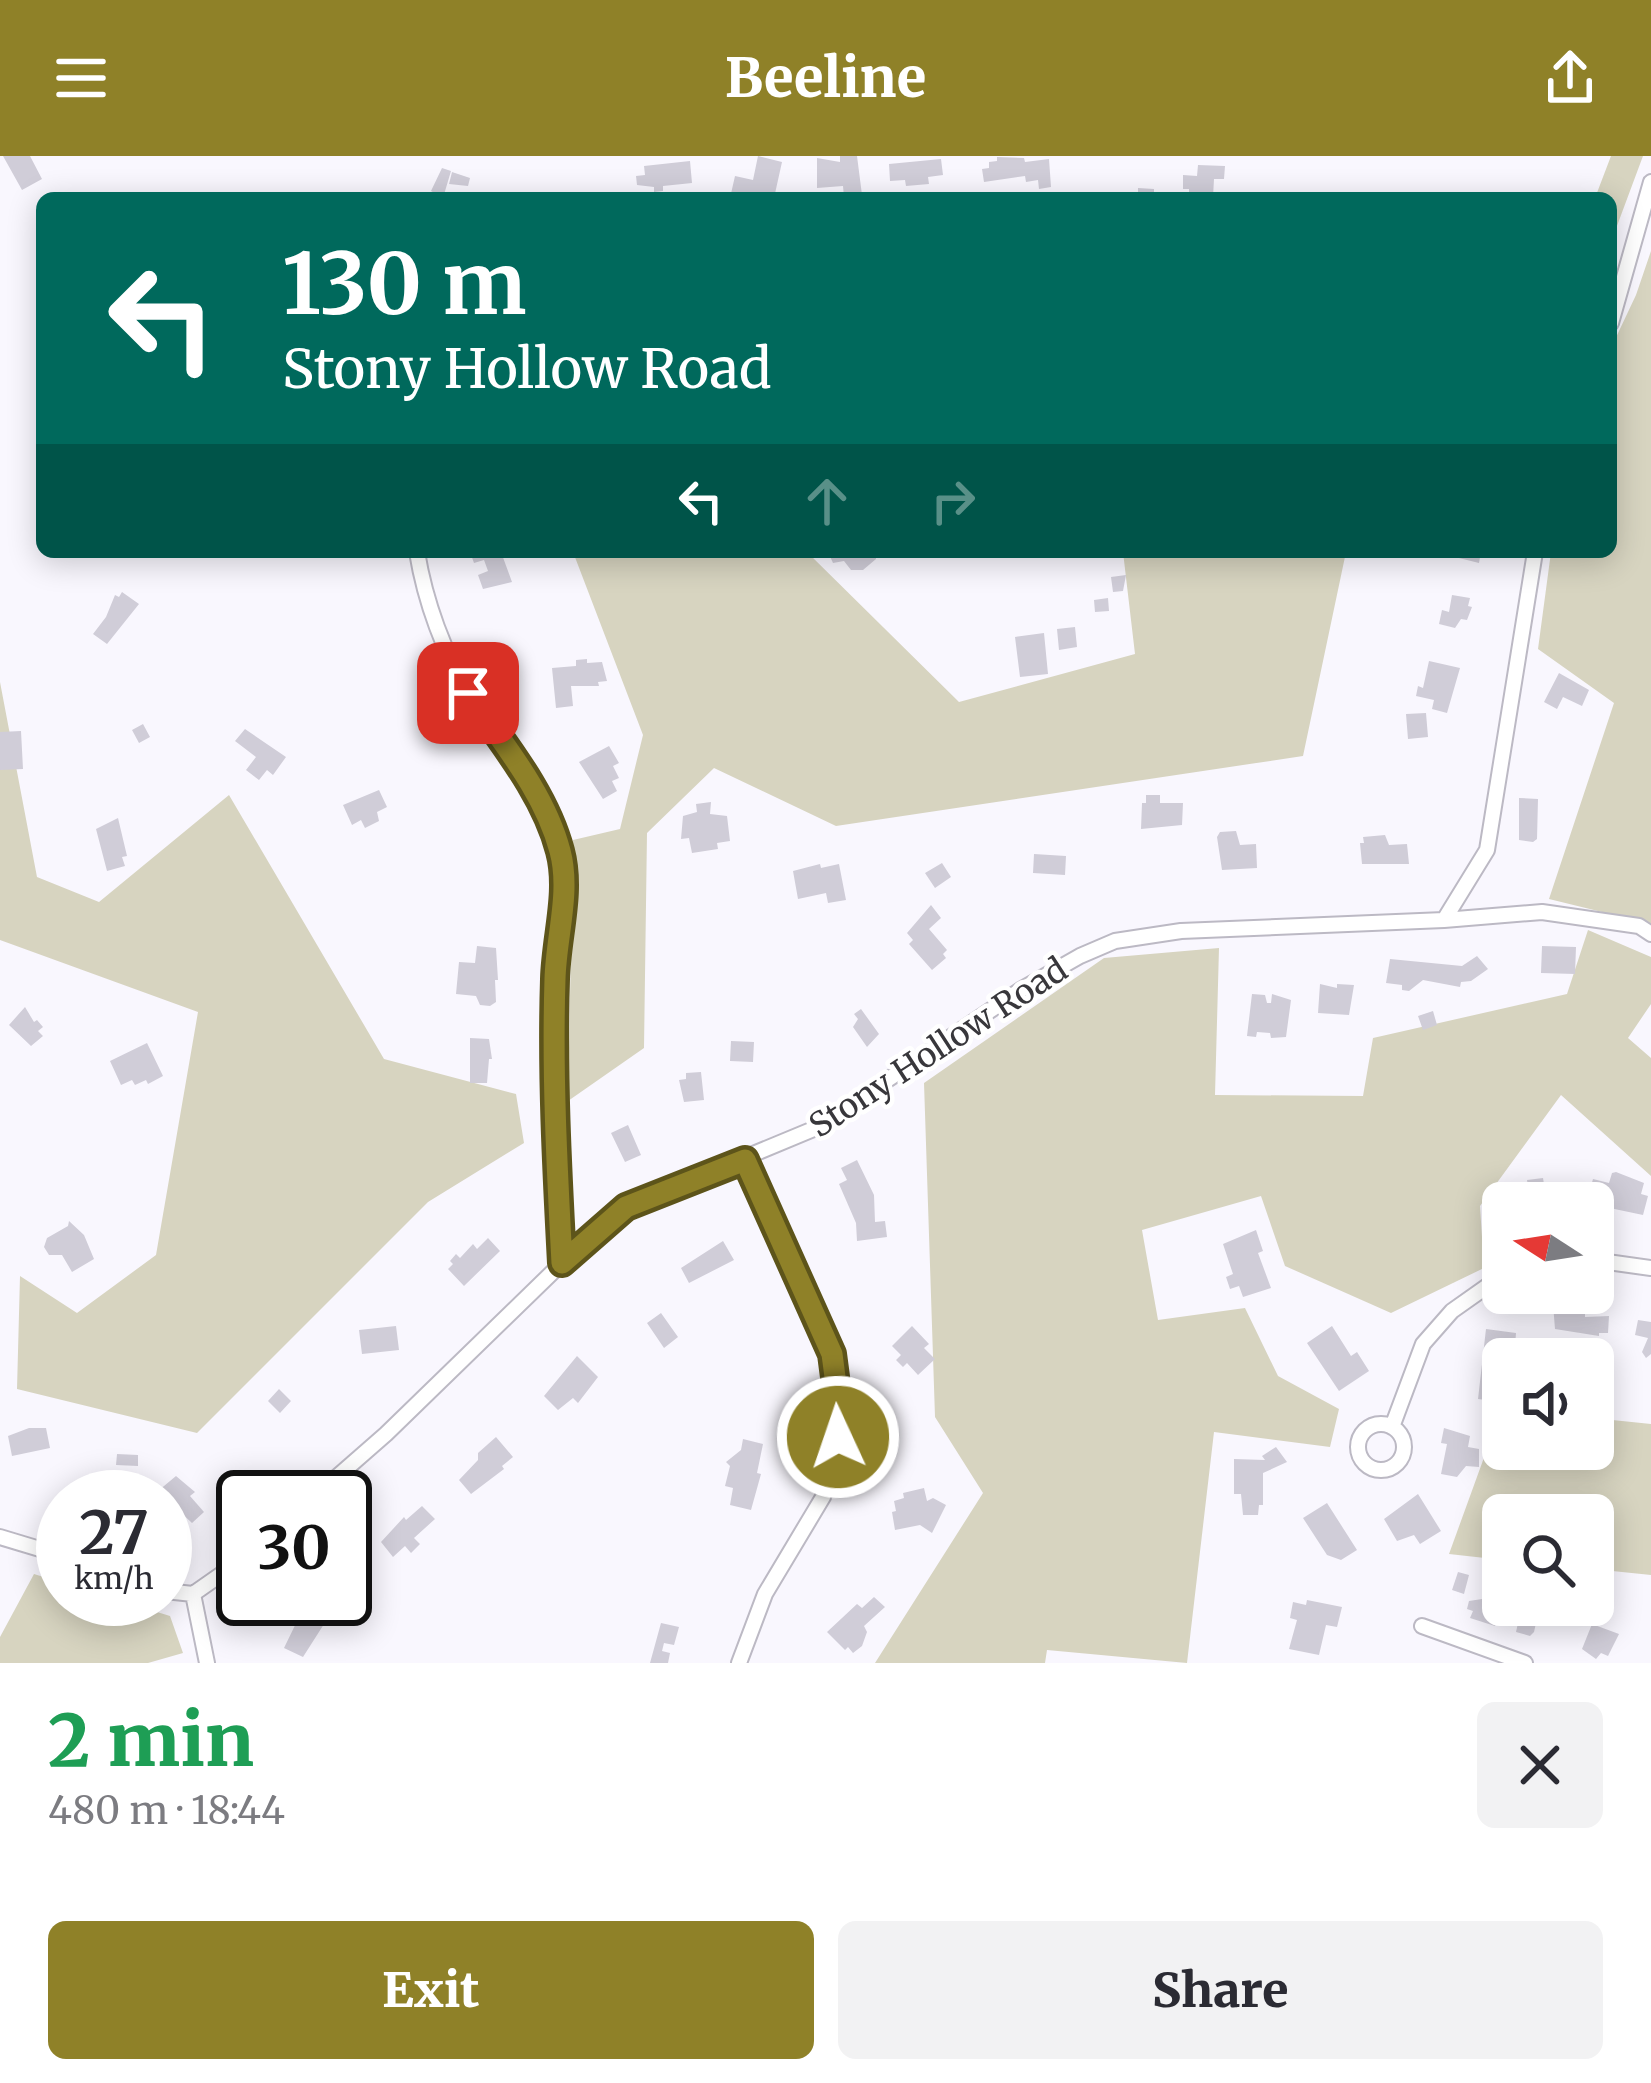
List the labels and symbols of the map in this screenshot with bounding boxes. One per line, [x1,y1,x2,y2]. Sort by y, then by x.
pin [417,642,519,744]
street label: Stony Hollow Road [802,949,1075,1146]
north arrow [1482,1182,1614,1314]
position arrow [775,1374,901,1500]
speed limit sign: 30 [216,1470,372,1626]

